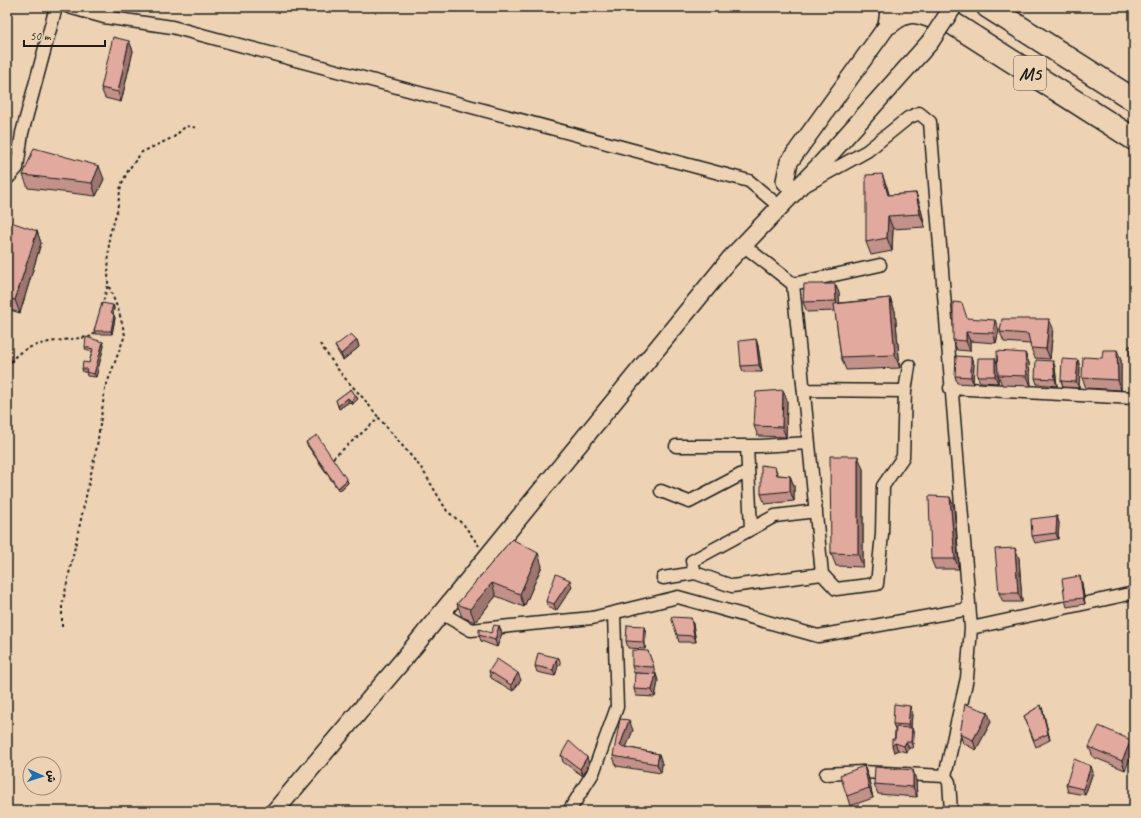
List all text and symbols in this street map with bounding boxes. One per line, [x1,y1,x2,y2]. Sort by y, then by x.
scale bar [24,22,105,48]
text: 50 m [30,28,52,44]
road number: M5 [1014,56,1046,90]
north arrow [22,756,62,796]
text: ش [45,770,59,783]

